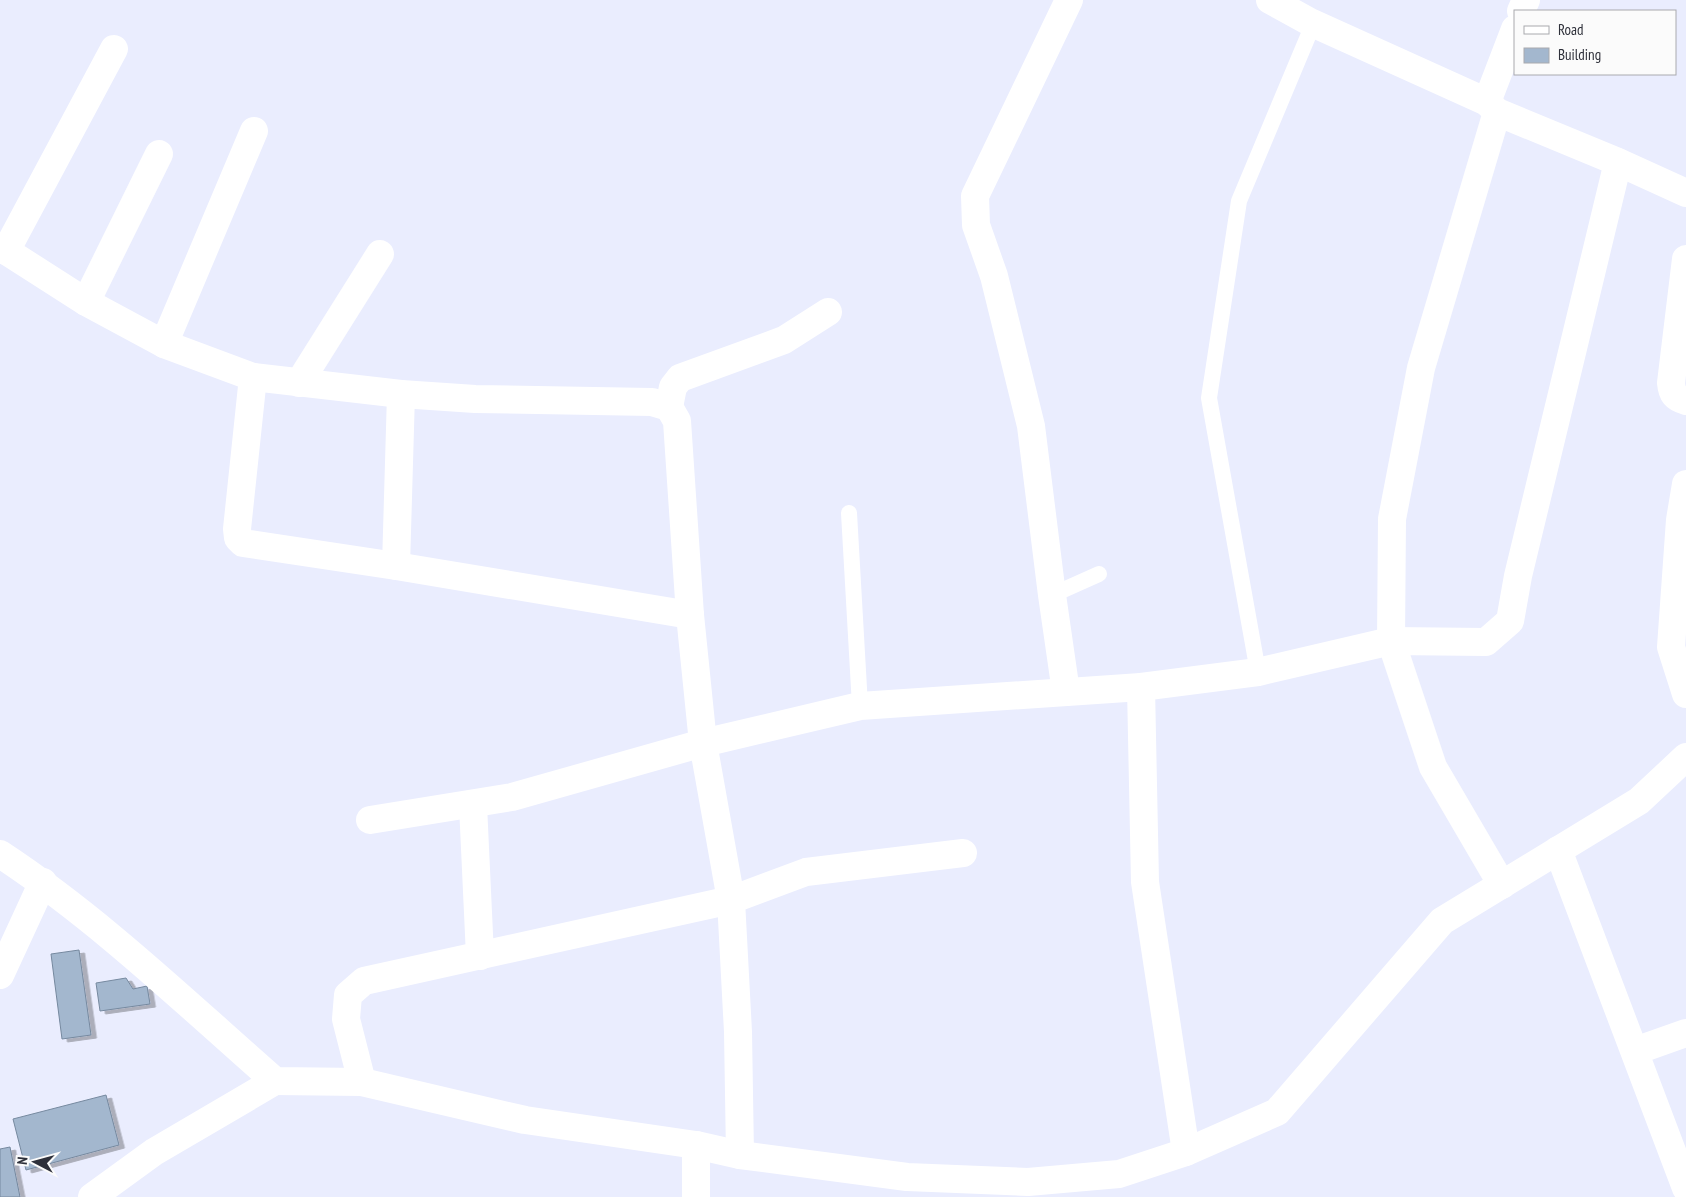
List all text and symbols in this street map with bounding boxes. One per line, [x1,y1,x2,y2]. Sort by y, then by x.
legend [1514,10,1676,75]
text: Road [1558,20,1584,39]
text: Building [1558,45,1601,64]
north arrow [10,1137,60,1187]
text: N [13,1156,31,1165]

